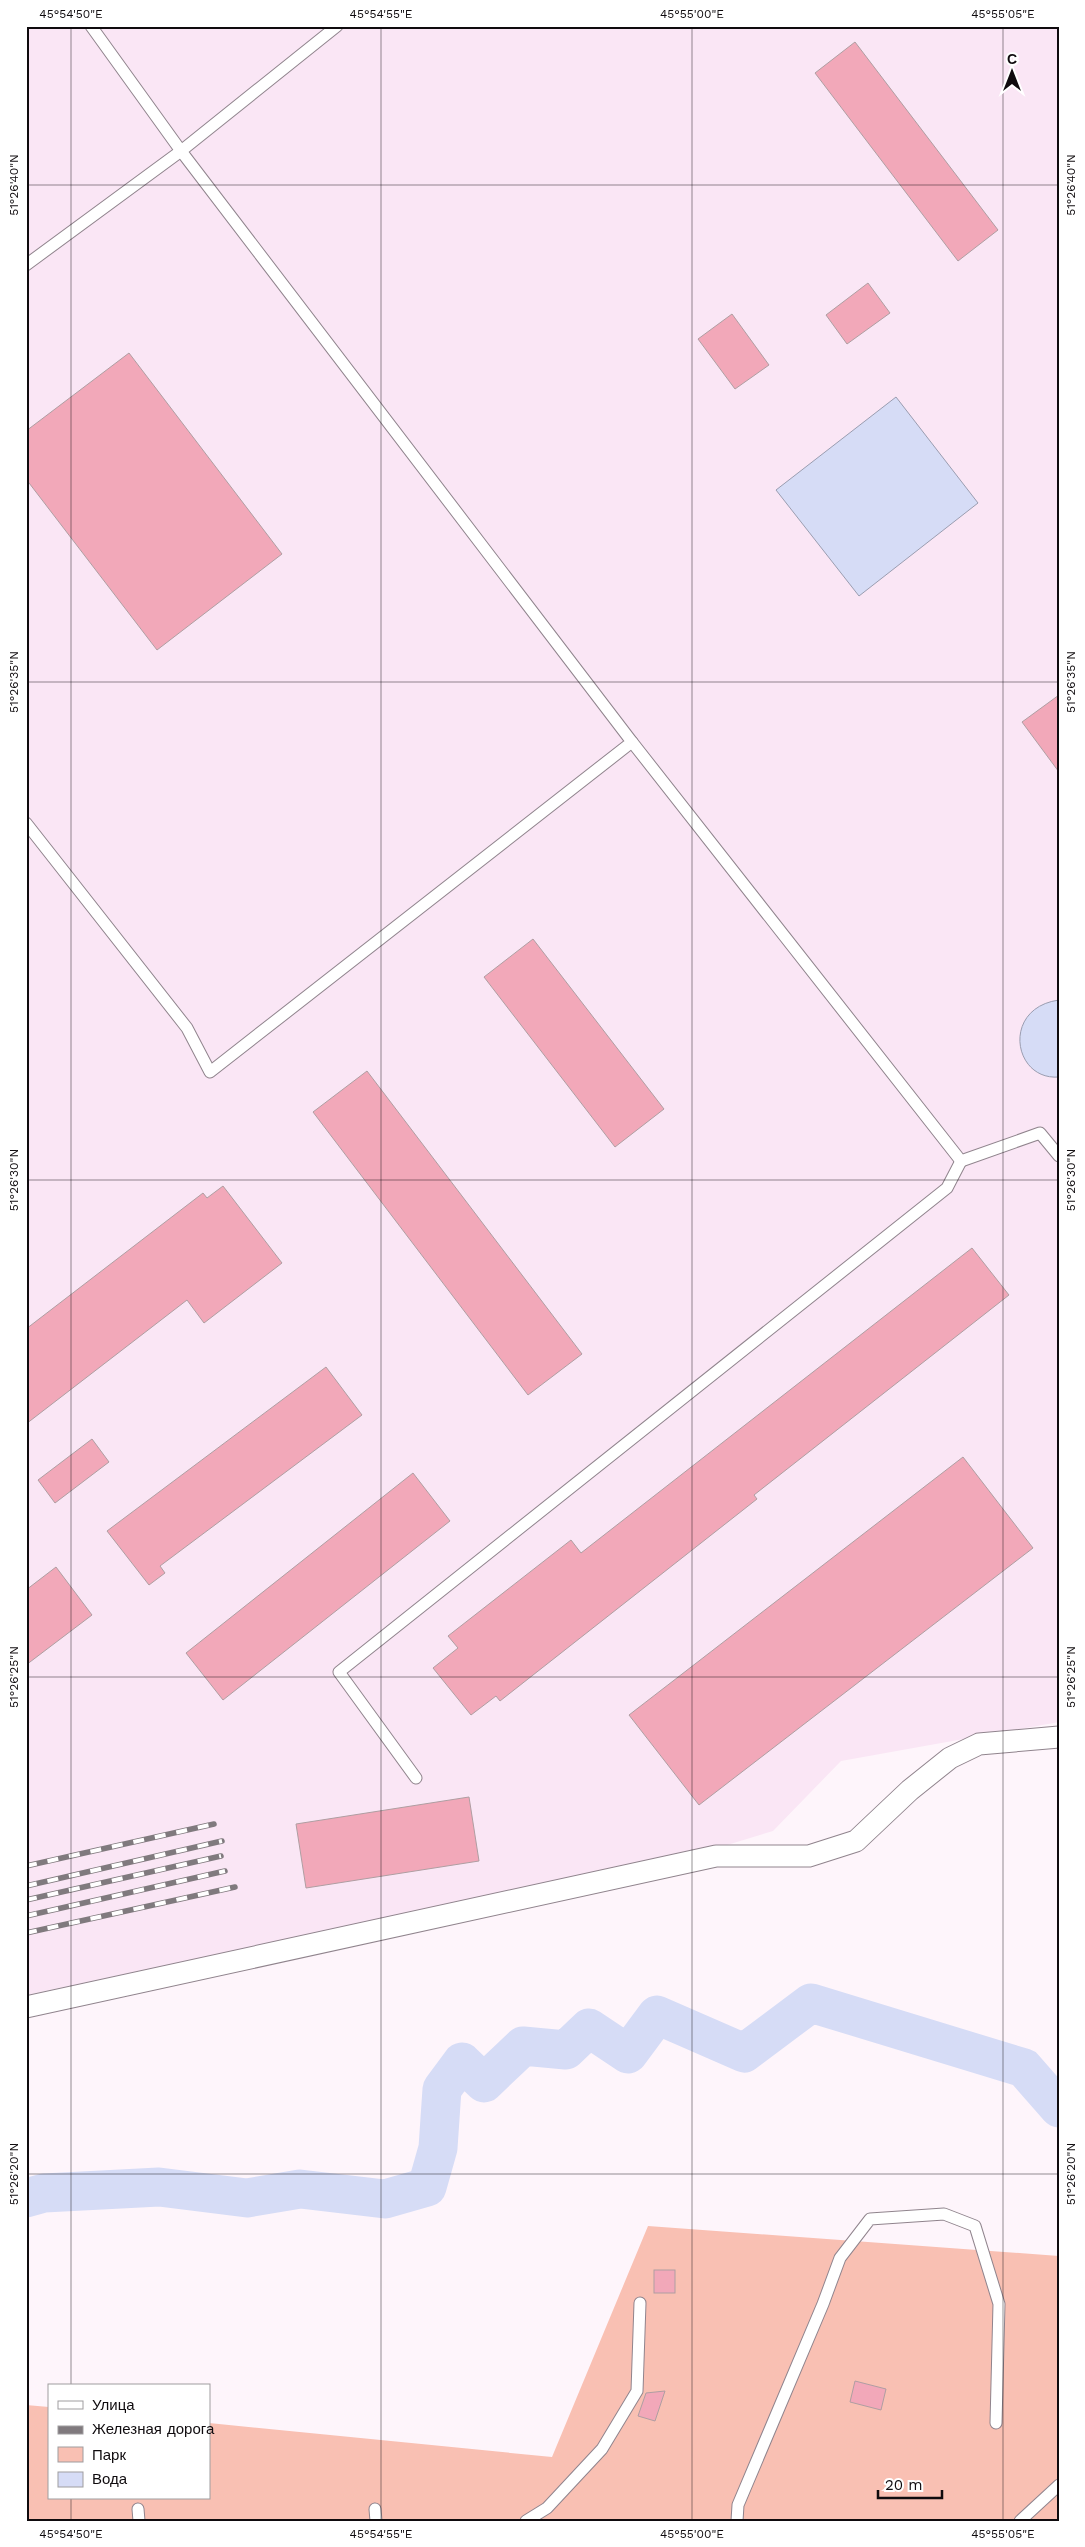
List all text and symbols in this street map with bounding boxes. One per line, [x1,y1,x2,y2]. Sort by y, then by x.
text: 45°54'50"E [39,7,103,21]
text: 45°54'55"E [350,7,413,21]
text: 45°55'00"E [660,7,724,21]
text: 45°55'05"E [971,7,1035,21]
north arrow [988,48,1038,98]
text: С [1007,51,1017,67]
text: 51°26'40"N [7,154,21,216]
text: 51°26'40"N [1064,154,1078,216]
text: 51°26'35"N [7,651,21,713]
text: 51°26'35"N [1064,651,1078,713]
text: 51°26'30"N [7,1149,21,1211]
text: 51°26'30"N [1064,1149,1078,1211]
text: 51°26'25"N [7,1646,21,1708]
text: 51°26'25"N [1064,1646,1078,1708]
text: 51°26'20"N [7,2143,21,2205]
text: 51°26'20"N [1064,2143,1078,2205]
legend [48,2384,210,2500]
text: Улица [92,2396,135,2414]
text: Железная дорога [92,2420,215,2438]
text: Парк [92,2446,126,2464]
scale bar [878,2467,941,2499]
text: Вода [92,2470,128,2488]
text: 20 m [885,2476,923,2494]
text: 45°54'50"E [39,2527,103,2541]
text: 45°54'55"E [350,2527,413,2541]
text: 45°55'00"E [660,2527,724,2541]
text: 45°55'05"E [971,2527,1035,2541]

